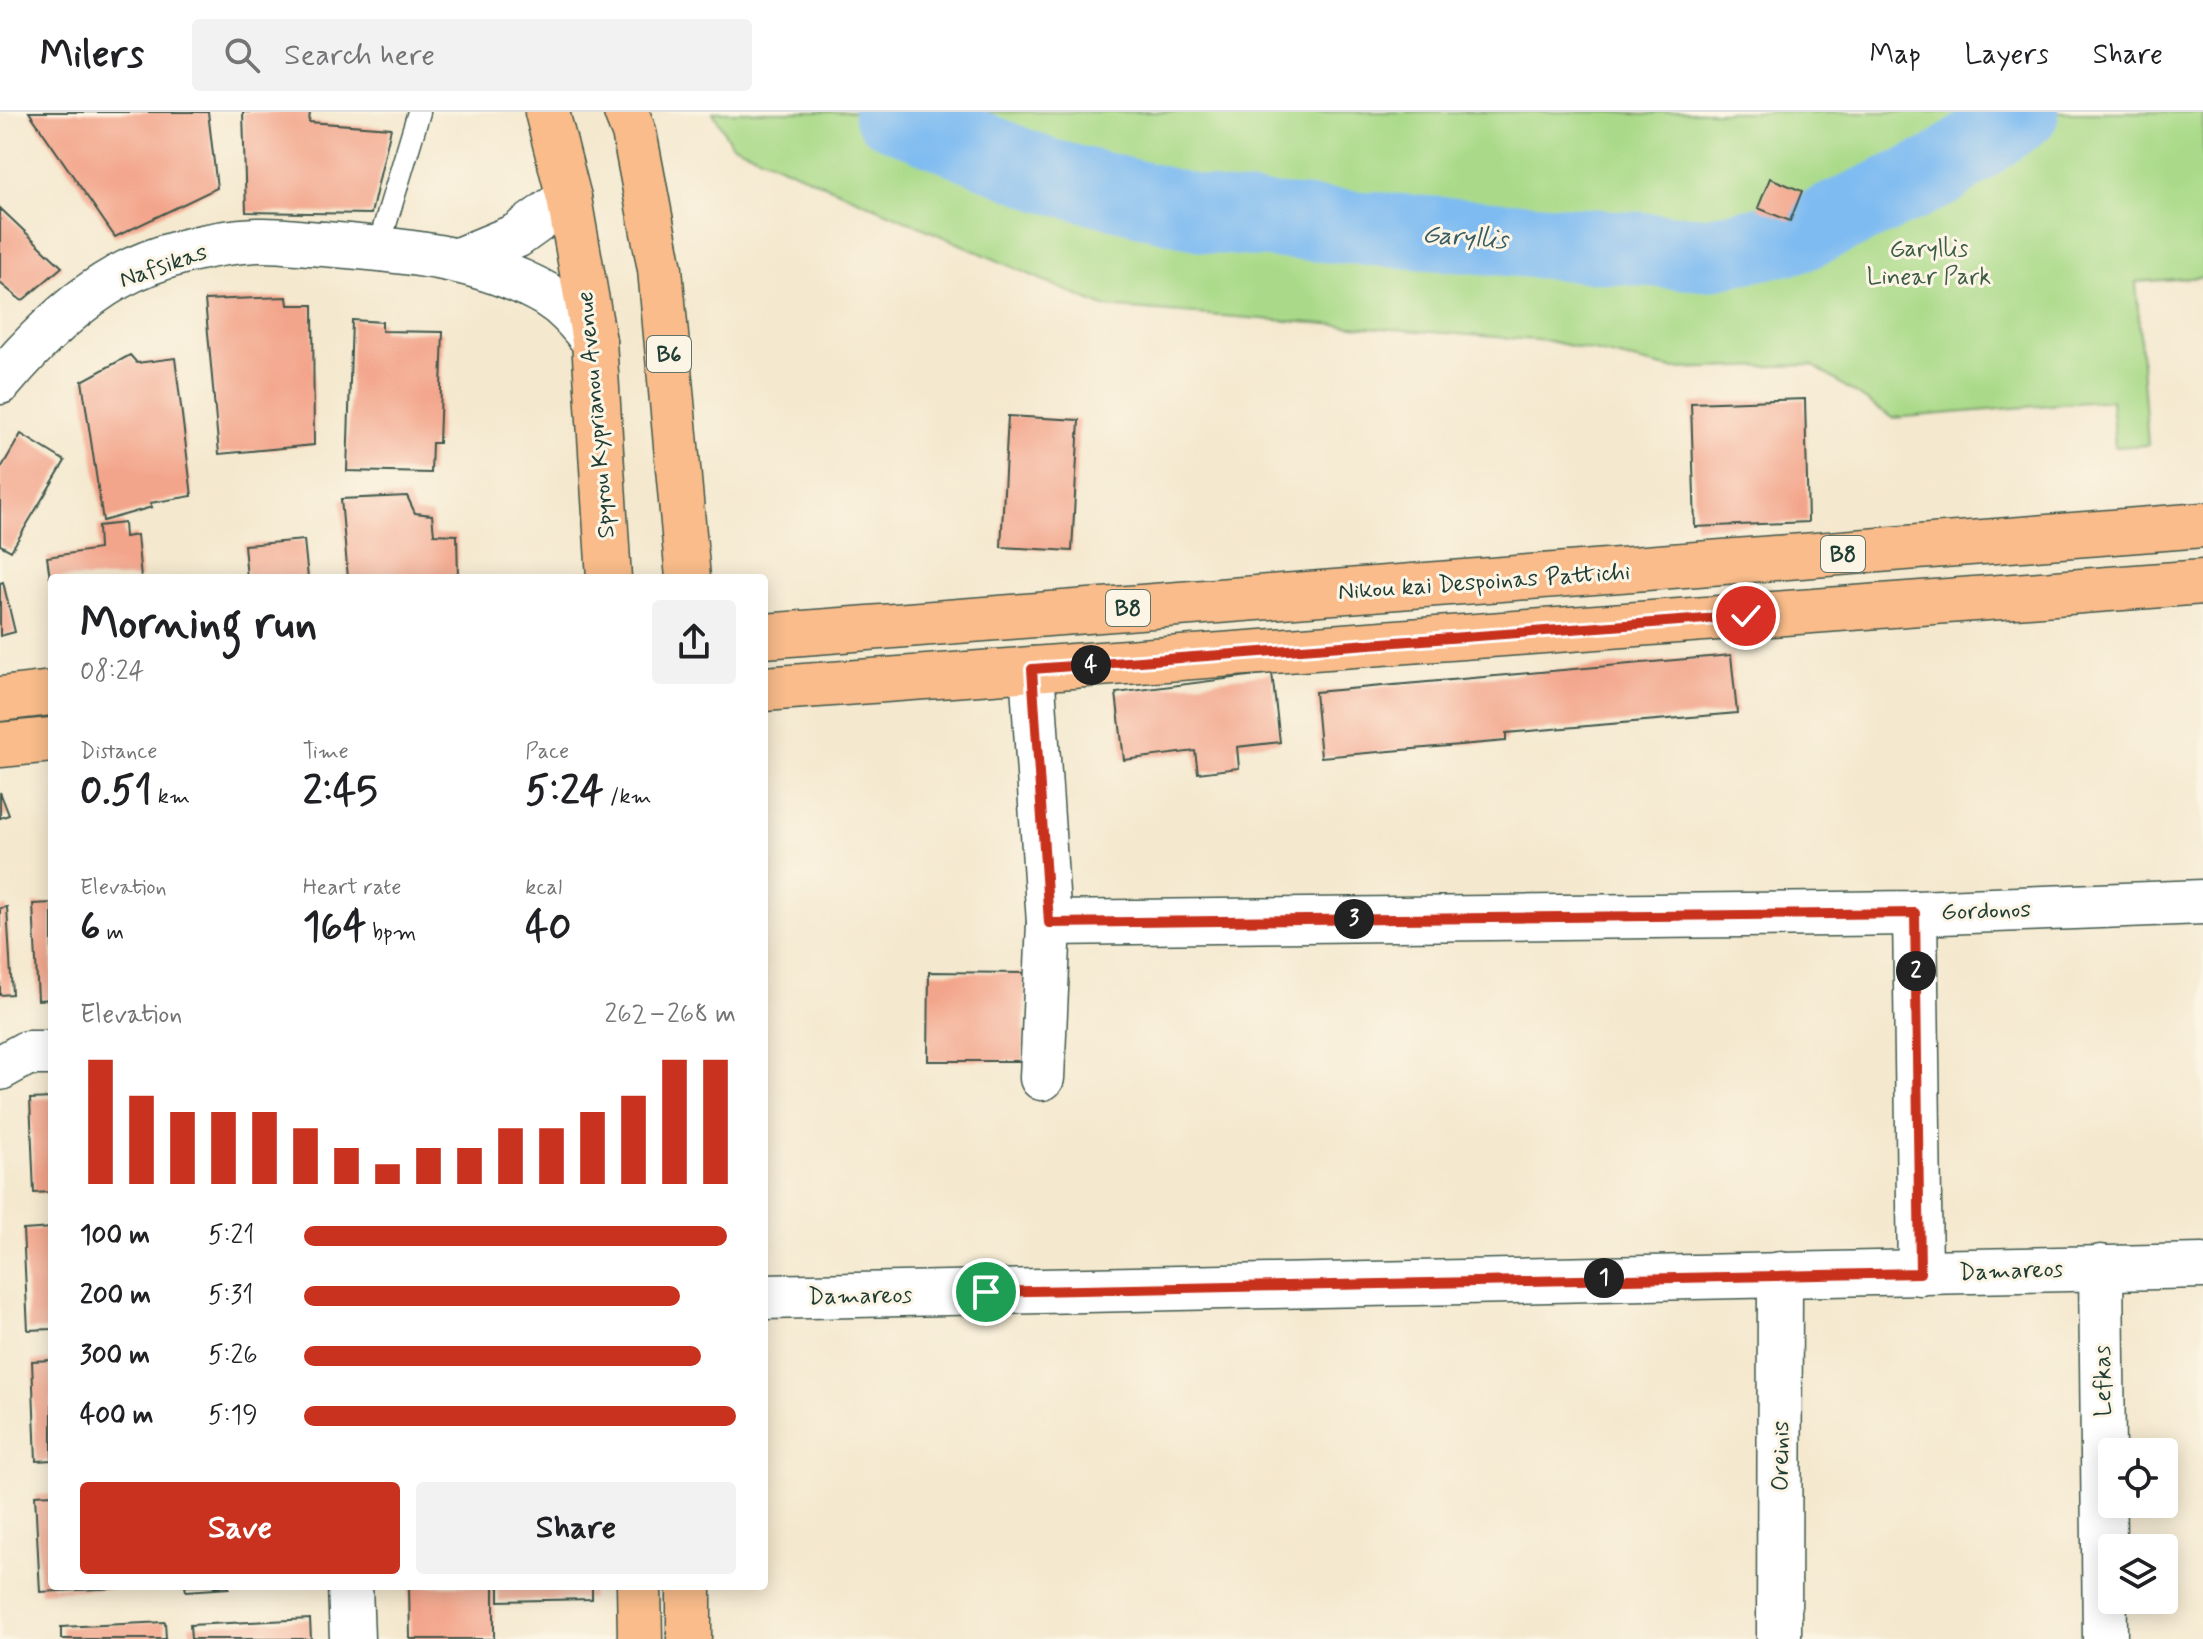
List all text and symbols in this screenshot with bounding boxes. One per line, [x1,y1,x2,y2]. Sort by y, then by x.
search box [192,19,752,91]
text: Milers [40,31,144,80]
icon: search [220,33,264,77]
text: Search here [284,36,435,75]
text: Map [1870,37,1921,74]
text: Layers [1965,37,2049,74]
text: Share [2093,37,2163,74]
water label: Garyllis [1421,218,1511,258]
park label: Garyllis Linear Park [1867,234,1991,293]
street label: Nafsikas [115,237,212,296]
street label: Spyrou Kyprianou Avenue [570,290,623,540]
road number: B6 [647,336,691,372]
road number: B8 [1821,536,1865,572]
street label: Nikou kai Despoinas Pattichi [1337,557,1631,608]
pin [1712,582,1780,650]
road number: B8 [1106,590,1150,626]
icon: check [1724,594,1768,638]
text: Morning run [80,596,317,654]
button: share [652,600,736,684]
pin: 4 [1071,645,1111,685]
text: 4 [1085,651,1097,679]
text: 08:24 [80,655,144,689]
text: Distance [80,738,157,766]
text: Time [303,738,349,766]
text: Pace [525,738,569,766]
text: 0.51 [80,766,152,818]
text: 2:45 [303,766,378,818]
text: 5:24 [525,766,604,818]
text: km [152,783,190,811]
text: /km [604,783,652,811]
text: Elevation [80,874,167,902]
text: Heart rate [303,874,401,902]
text: kcal [525,874,562,902]
street label: Gordonos [1941,894,2032,929]
pin: 3 [1334,899,1374,939]
text: 6 [80,902,100,954]
text: 164 [303,902,366,954]
text: 40 [525,902,572,954]
text: 3 [1349,905,1359,933]
text: m [100,919,124,947]
text: bpm [366,919,416,947]
pin: 2 [1896,951,1936,991]
text: 2 [1911,957,1921,985]
text: Elevation [80,998,182,1032]
text: 262–268 m [604,998,736,1032]
text: 100 m [80,1219,150,1253]
text: 5:21 [208,1219,254,1253]
street label: Damareos [1958,1254,2064,1289]
pin [952,1258,1020,1326]
pin: 1 [1584,1258,1624,1298]
text: 1 [1599,1264,1609,1292]
icon: arrive [964,1270,1008,1314]
text: 200 m [80,1279,151,1313]
text: 5:31 [208,1279,253,1313]
street label: Damareos [808,1280,913,1313]
text: 300 m [80,1339,150,1373]
text: 5:26 [208,1339,258,1373]
street label: Lefkas [2087,1345,2120,1417]
text: 400 m [80,1399,153,1433]
text: 5:19 [208,1399,258,1433]
street label: Oreinis [1766,1420,1797,1491]
map controls [2098,1438,2178,1614]
button: locate [2098,1438,2178,1518]
button: Save [80,1482,400,1574]
button: Share [416,1482,736,1574]
button: layers [2098,1534,2178,1614]

